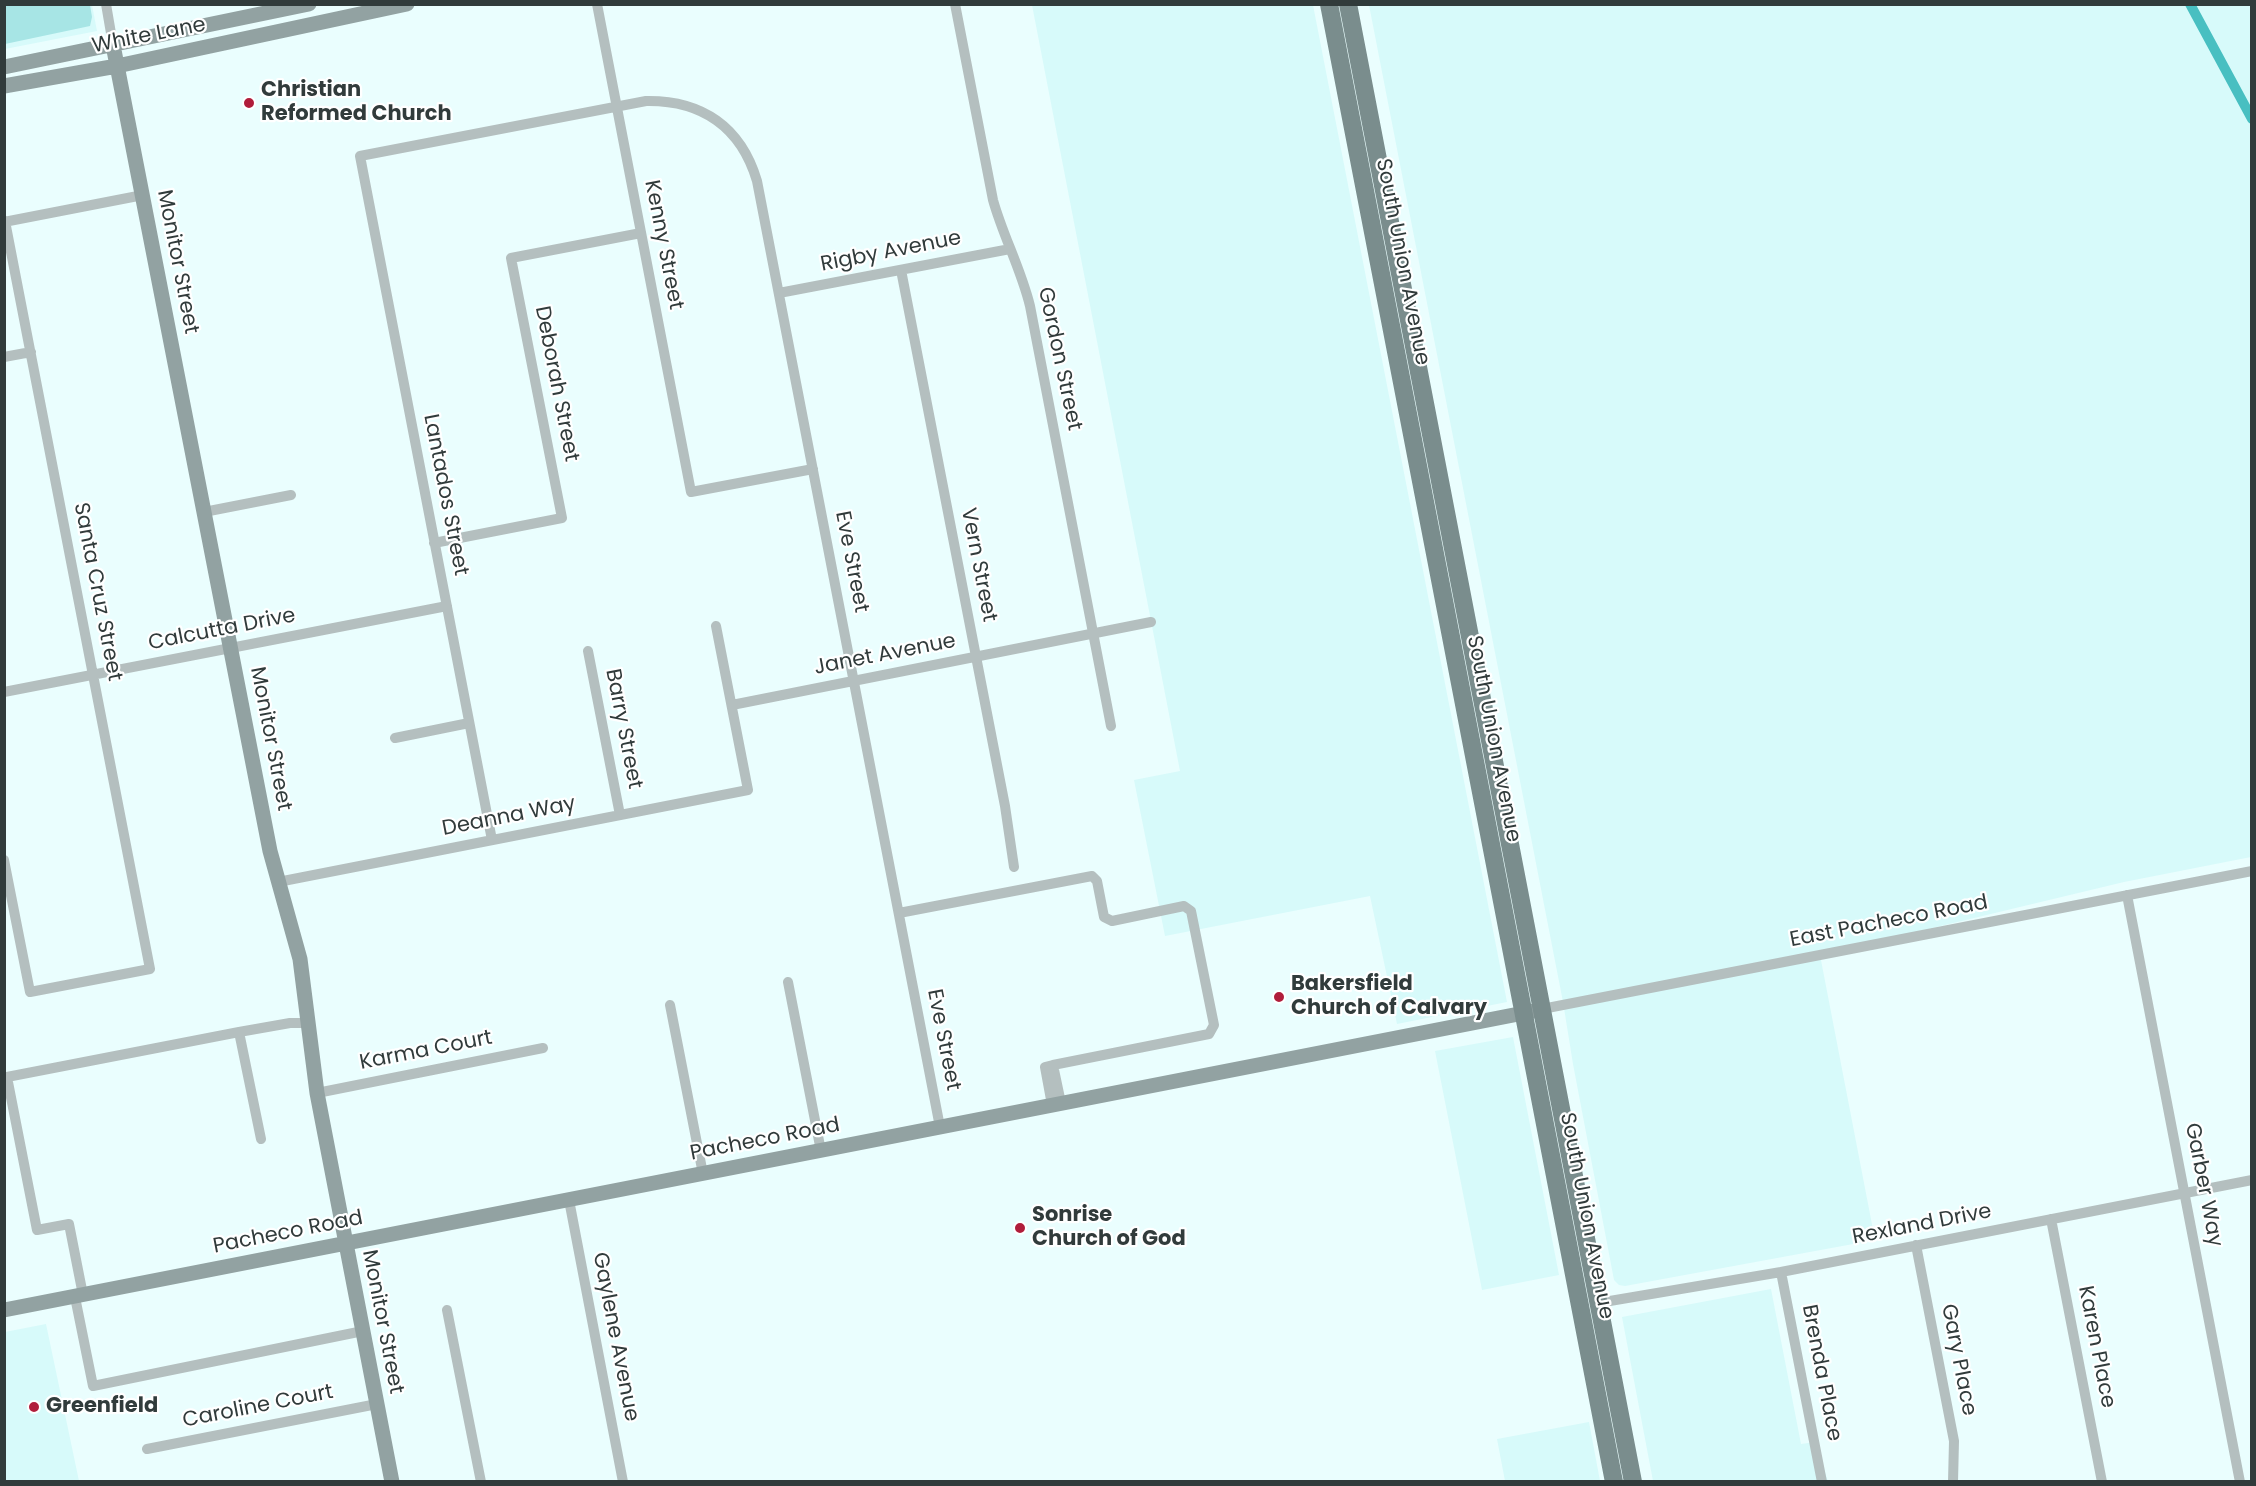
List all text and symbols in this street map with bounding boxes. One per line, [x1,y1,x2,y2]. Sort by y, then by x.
street label: White Lane [90,13,208,59]
place label: Christian Reformed Church [261,78,452,128]
marker: Christian Reformed Church [242,96,256,110]
street label: South Union Avenue [1370,157,1434,367]
street label: Kenny Street [638,178,688,312]
street label: Monitor Street [151,188,203,336]
street label: Rigby Avenue [819,226,963,278]
street label: Gordon Street [1032,285,1086,433]
street label: Deborah Street [529,304,583,464]
street label: Lantados Street [417,412,473,578]
street label: Santa Cruz Street [67,500,127,684]
street label: Vern Street [955,506,1001,624]
street label: Eve Street [829,509,873,615]
street label: Calcutta Drive [146,603,298,657]
street label: Janet Avenue [812,629,958,681]
street label: South Union Avenue [1461,634,1525,844]
street label: Monitor Street [244,665,296,813]
street label: Barry Street [599,667,647,791]
street label: Deanna Way [440,792,578,842]
street label: East Pacheco Road [1788,890,1990,954]
place label: Bakersfield Church of Calvary [1291,972,1487,1022]
street label: Eve Street [921,987,965,1093]
marker: Bakersfield Church of Calvary [1272,990,1286,1004]
street label: Karma Court [358,1026,494,1076]
street label: South Union Avenue [1554,1111,1618,1321]
street label: Pacheco Road [688,1113,842,1167]
street label: Garber Way [2179,1121,2227,1249]
street label: Rexland Drive [1850,1199,1994,1251]
place label: Sonrise Church of God [1032,1203,1186,1253]
street label: Pacheco Road [211,1206,365,1260]
marker: Sonrise Church of God [1013,1221,1027,1235]
street label: Monitor Street [356,1248,408,1396]
street label: Gaylene Avenue [586,1250,644,1424]
street label: Karen Place [2072,1284,2120,1410]
street label: Gary Place [1935,1302,1981,1418]
street label: Brenda Place [1795,1303,1847,1443]
street label: Caroline Court [181,1380,335,1434]
place label: Greenfield [46,1394,158,1420]
marker: Greenfield [27,1400,41,1414]

